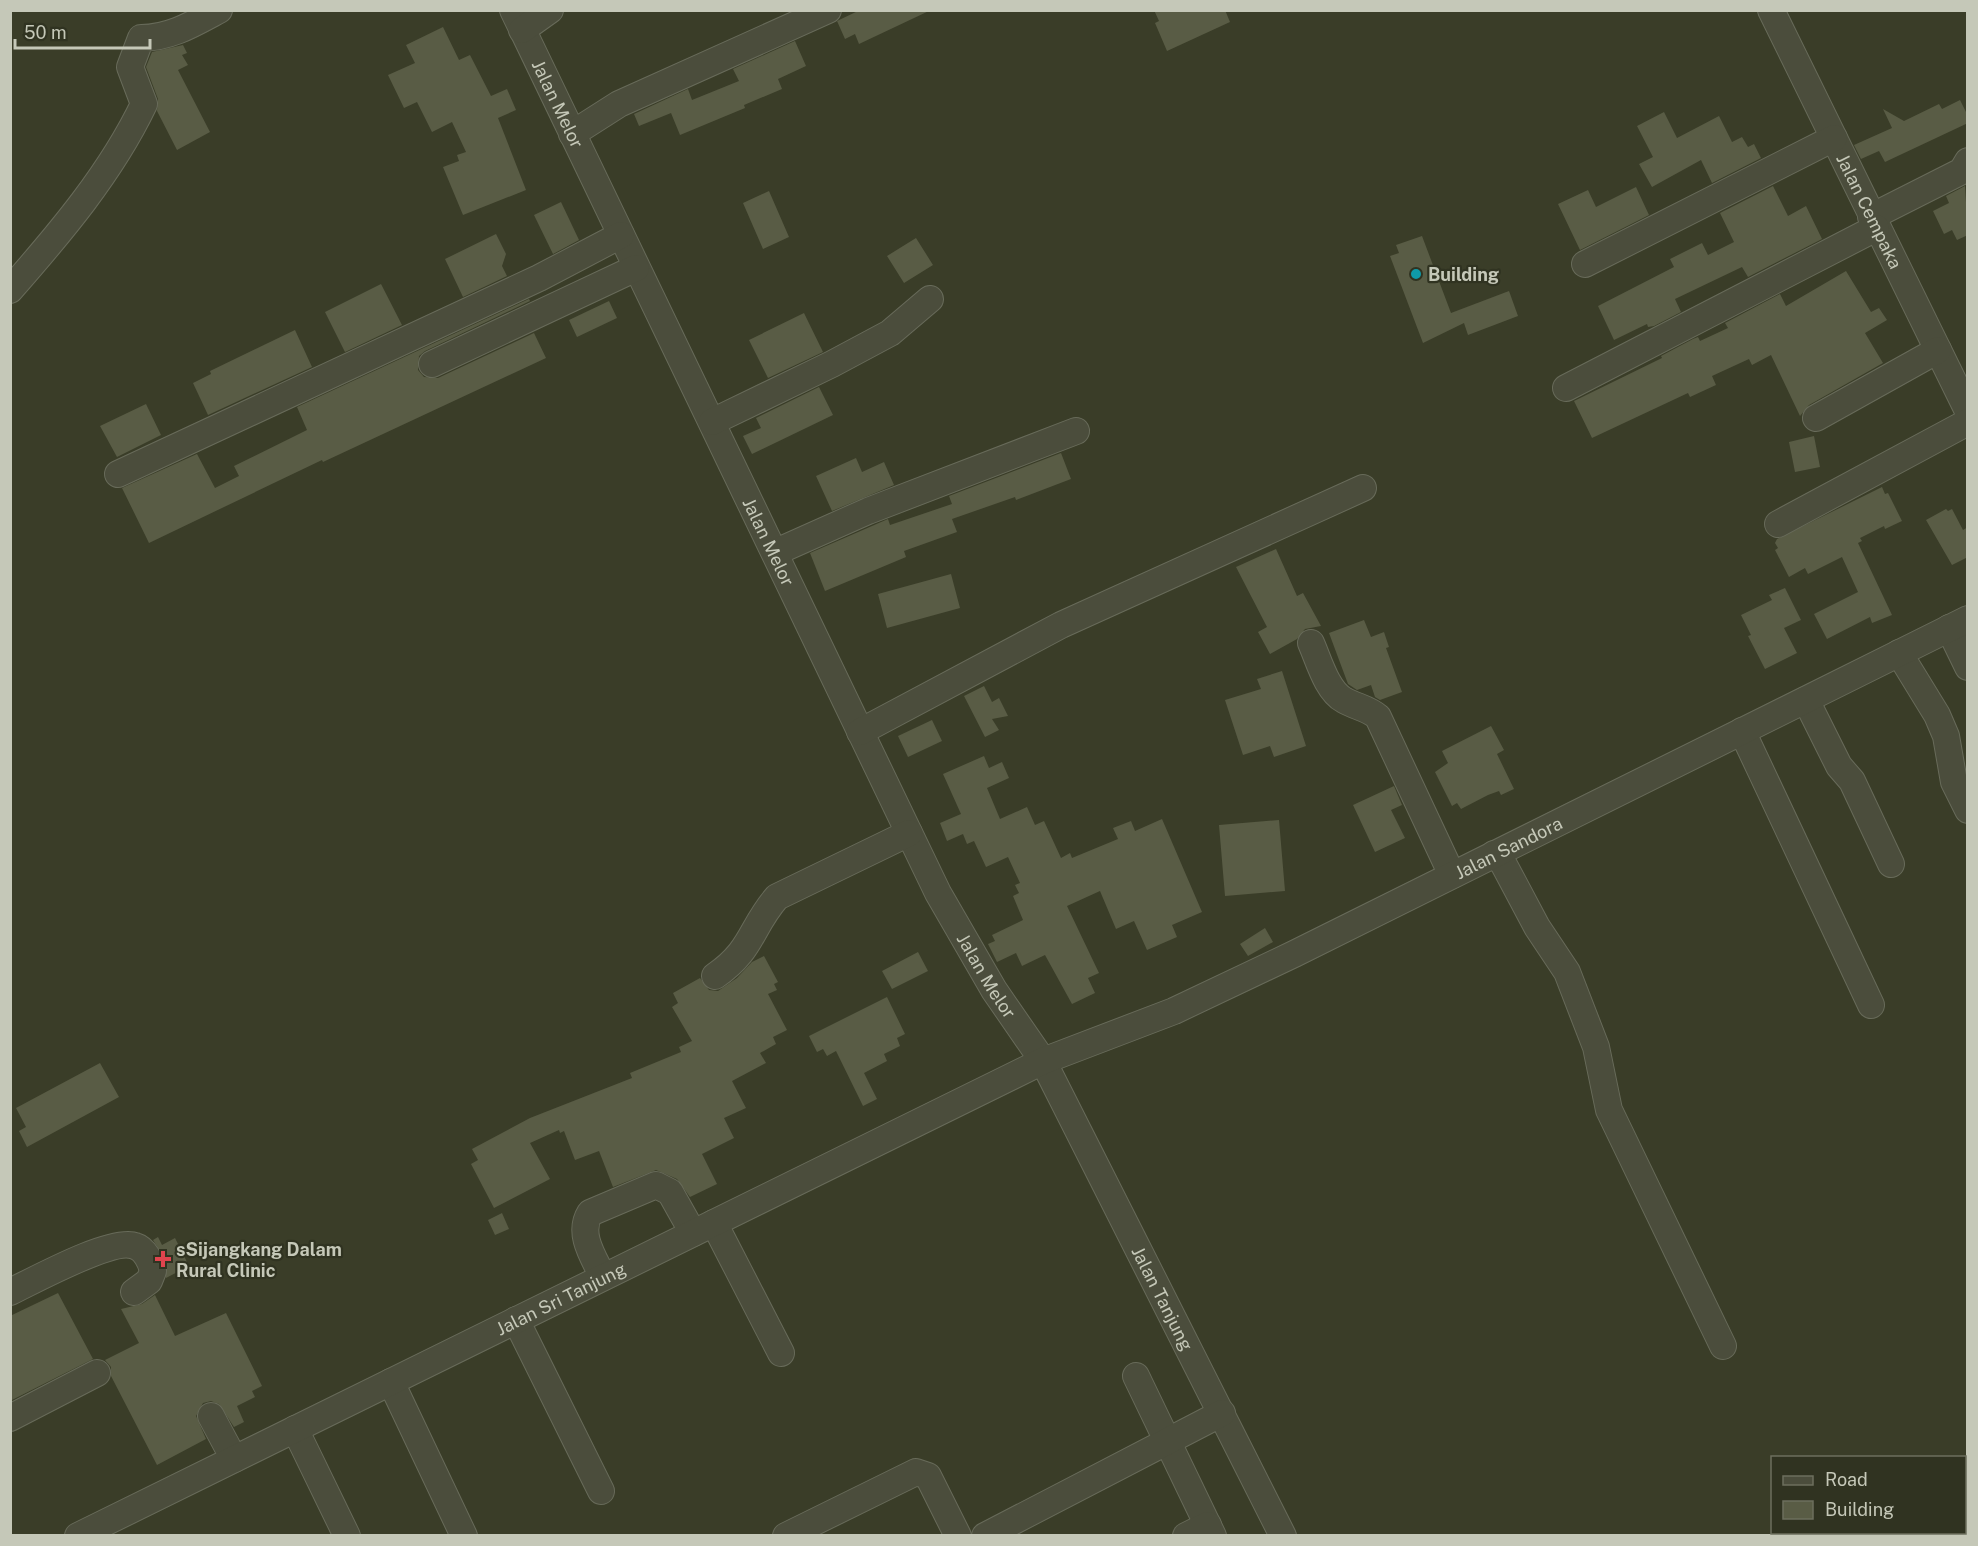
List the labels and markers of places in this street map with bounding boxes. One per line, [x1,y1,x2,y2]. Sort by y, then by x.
place label: Building [1428,264,1499,285]
marker: Building [1409,267,1423,281]
place label: sSijangkang Dalam Rural Clinic [176,1239,342,1281]
marker: sSijangkang Dalam Rural Clinic [154,1250,172,1268]

